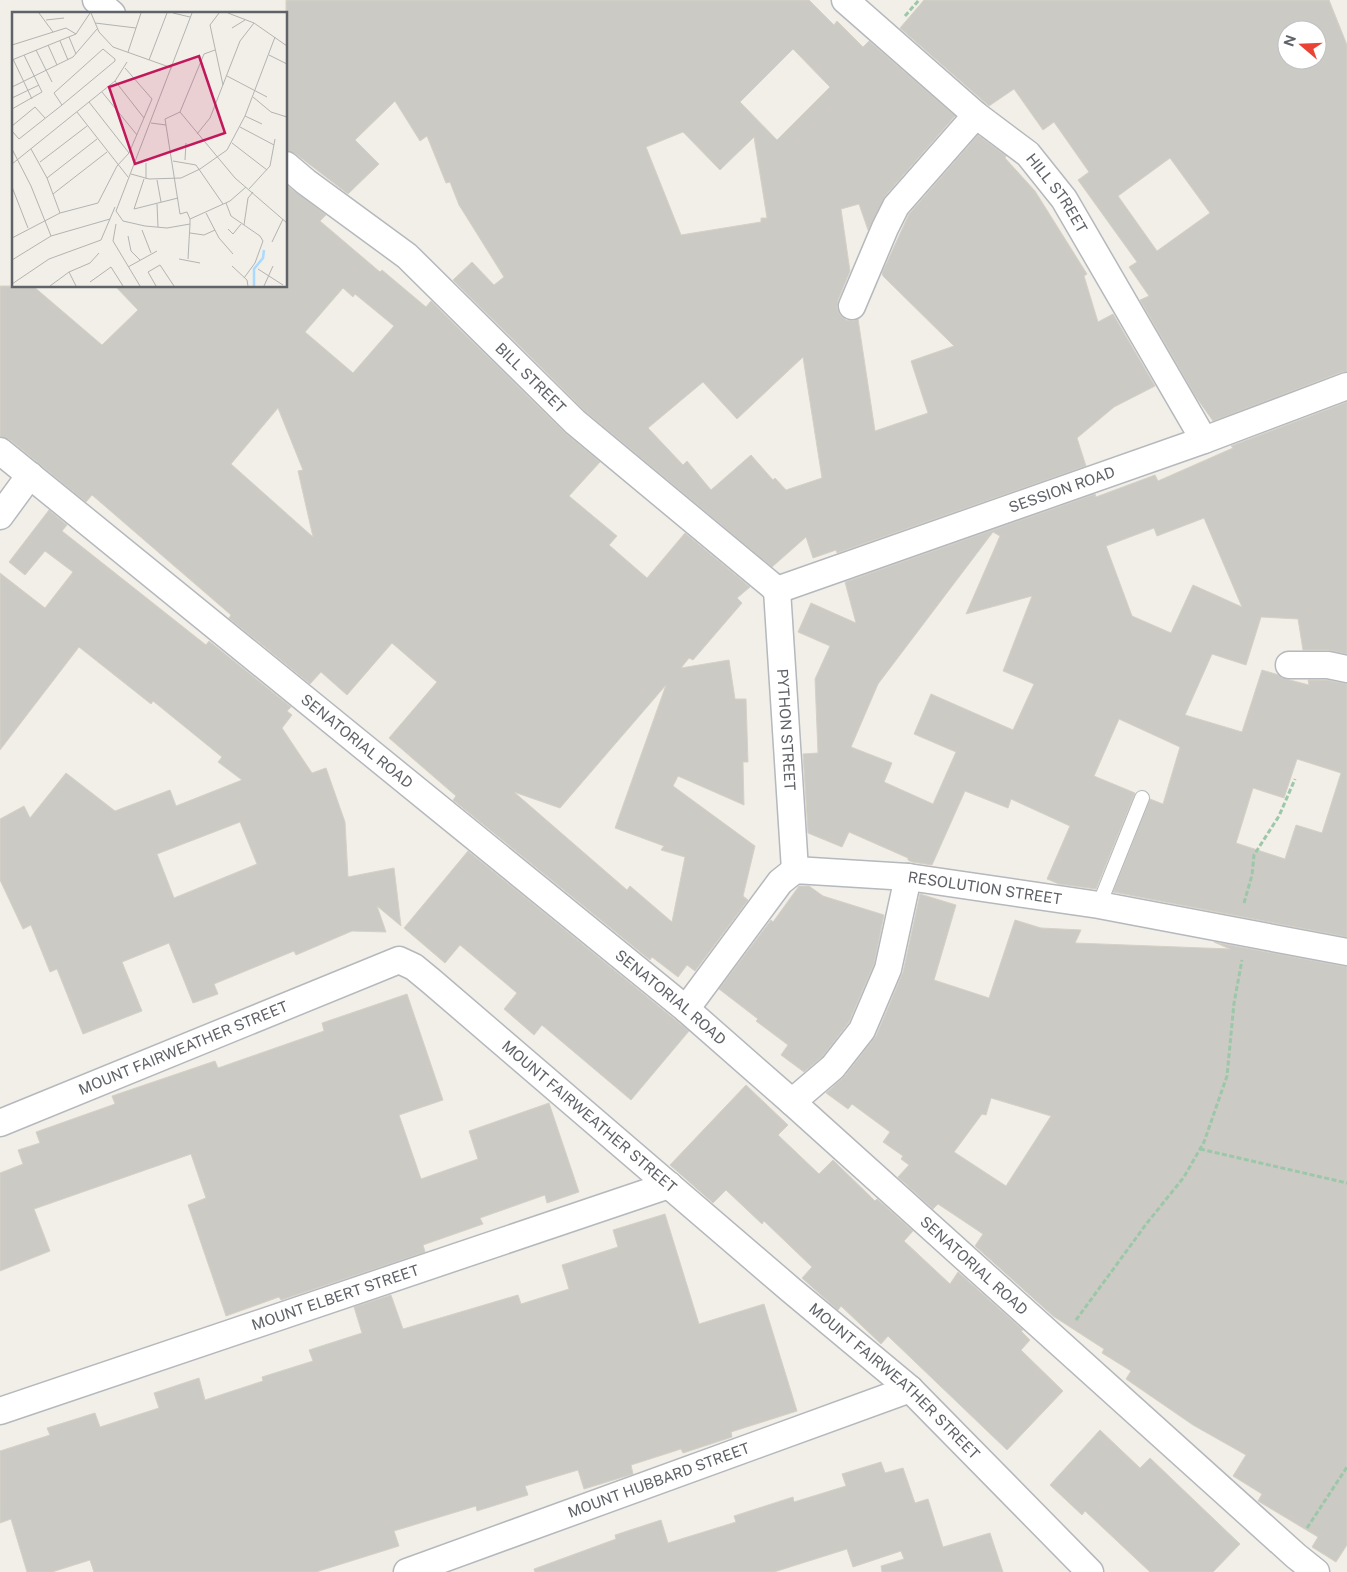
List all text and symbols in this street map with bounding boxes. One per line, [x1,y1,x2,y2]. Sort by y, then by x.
inset map [12,12,288,288]
north arrow [1277,20,1327,70]
text: N [1280,33,1299,49]
street label: HILL STREET [1023,150,1091,236]
street label: BILL STREET [492,339,570,416]
street label: SESSION ROAD [1006,463,1117,516]
street label: PYTHON STREET [774,668,799,791]
street label: SENATORIAL ROAD [298,690,416,791]
street label: RESOLUTION STREET [907,868,1063,907]
street label: SENATORIAL ROAD [612,946,730,1048]
street label: MOUNT FAIRWEATHER STREET [76,997,290,1098]
street label: MOUNT FAIRWEATHER STREET [499,1037,680,1196]
street label: SENATORIAL ROAD [917,1213,1031,1318]
street label: MOUNT ELBERT STREET [249,1261,421,1333]
street label: MOUNT FAIRWEATHER STREET [806,1300,983,1463]
street label: MOUNT HUBBARD STREET [565,1439,752,1521]

